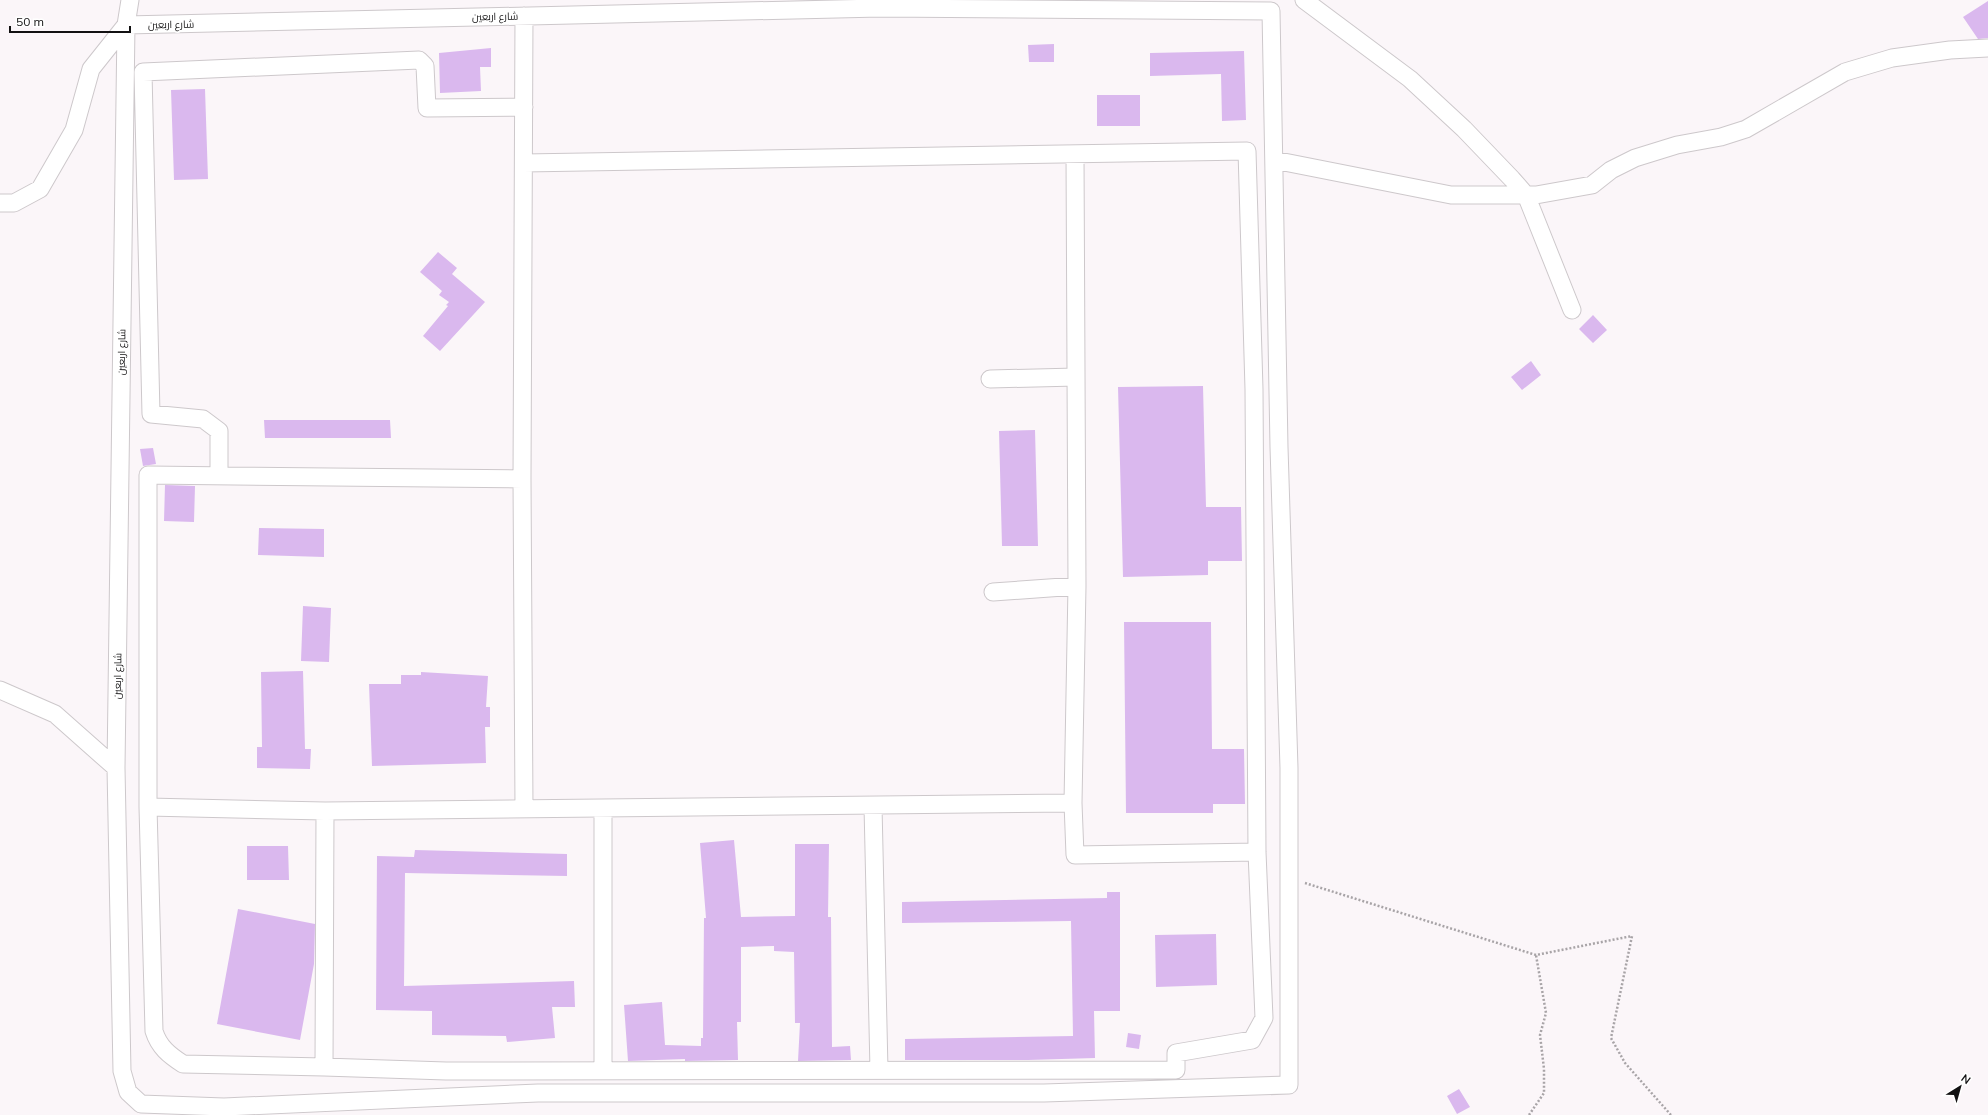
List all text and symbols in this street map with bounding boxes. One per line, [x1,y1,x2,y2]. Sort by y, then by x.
scale bar [10,8,130,34]
street label: شارع اربعين [472,10,518,23]
text: 50 m [16,14,44,29]
street label: شارع اربعين [148,18,194,31]
street label: شارع اربعين [115,329,128,375]
street label: شارع اربعين [111,653,124,699]
north arrow [1940,1067,1980,1107]
text: N [1958,1071,1974,1087]

